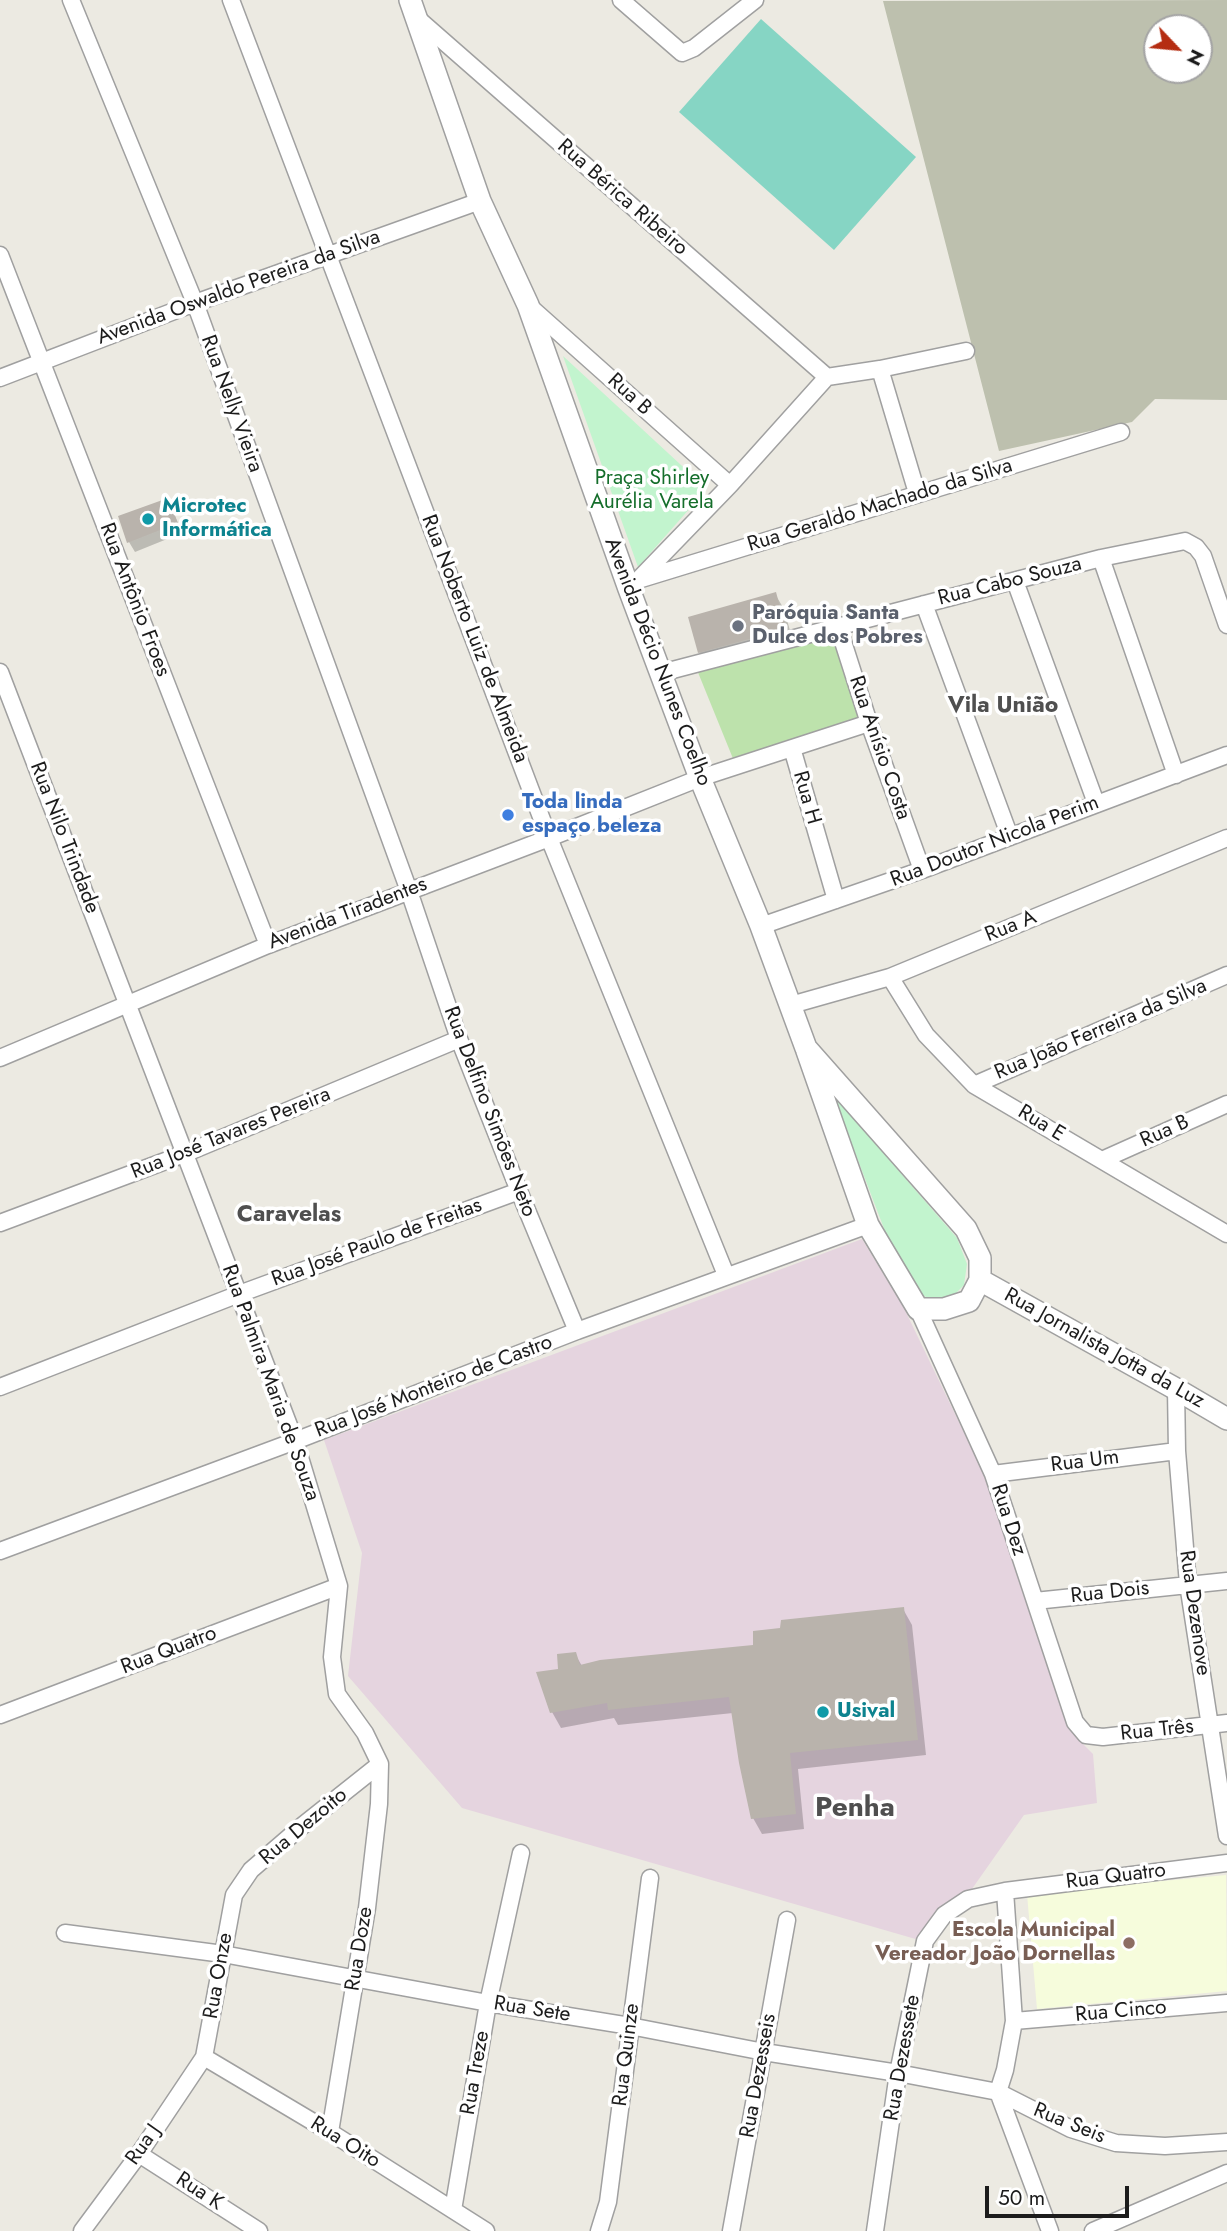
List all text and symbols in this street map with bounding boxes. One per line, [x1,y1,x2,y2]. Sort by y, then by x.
north arrow [1143,14,1213,84]
text: N [1180,45,1211,70]
street label: Rua Bérica Ribeiro [552,134,692,262]
street label: Avenida Oswaldo Pereira da Silva [94,225,384,351]
street label: Rua Nelly Vieira [194,332,268,476]
street label: Rua B [602,369,656,421]
street label: Rua Geraldo Machado da Silva [745,454,1015,558]
park label: Praça Shirley Aurélia Varela [590,466,714,516]
place label: Microtec Informática [162,494,272,544]
marker: Microtec Informática [140,511,156,527]
street label: Rua Noberto Luiz de Almeida [415,511,533,767]
street label: Rua Antônio Froes [93,520,175,680]
street label: Avenida Décio Nunes Coelho [598,534,716,790]
street label: Rua Cabo Souza [936,552,1084,612]
place label: Paróquia Santa Dulce dos Pobres [752,601,923,651]
marker: Paróquia Santa Dulce dos Pobres [730,618,746,634]
street label: Rua Anísio Costa [843,673,915,823]
district label: Vila União [948,692,1058,720]
street label: Rua Nilo Trindade [24,759,104,917]
street label: Rua H [786,768,826,828]
place label: Toda linda espaço beleza [522,790,662,840]
street label: Rua Doutor Nicola Perim [887,791,1103,893]
marker: Toda linda espaço beleza [500,807,516,823]
street label: Avenida Tiradentes [265,872,431,956]
street label: Rua A [982,905,1040,949]
street label: Rua João Ferreira da Silva [991,974,1211,1086]
street label: Rua Delfino Simões Neto [437,1003,541,1221]
street label: Rua José Tavares Pereira [128,1082,334,1186]
street label: Rua E [1013,1100,1069,1148]
street label: Rua B [1137,1110,1193,1154]
street label: Rua José Paulo de Freitas [268,1193,486,1293]
district label: Caravelas [237,1201,341,1229]
street label: Rua Palmira Maria de Souza [215,1261,325,1505]
street label: Rua Jornalista Jotta da Luz [999,1283,1209,1415]
street label: Rua José Monteiro de Castro [312,1330,556,1444]
street label: Rua Um [1049,1445,1121,1479]
street label: Rua Dez [985,1481,1031,1559]
street label: Rua Dezenove [1173,1549,1215,1677]
street label: Rua Dois [1069,1576,1151,1610]
street label: Rua Quatro [118,1621,220,1681]
place label: Usival [837,1699,895,1725]
marker: Usival [815,1704,831,1720]
street label: Rua Três [1119,1715,1195,1747]
street label: Rua Dezoito [255,1783,353,1871]
district label: Penha [815,1792,895,1826]
street label: Rua Quatro [1065,1858,1167,1896]
street label: Rua Doze [341,1905,379,1993]
place label: Escola Municipal Vereador João Dornellas [875,1918,1115,1968]
street label: Rua Onze [199,1931,239,2021]
marker: Escola Municipal Vereador João Dornellas [1121,1935,1137,1951]
street label: Rua Sete [492,1992,572,2028]
street label: Rua Dezessete [880,1993,926,2123]
street label: Rua Cinco [1074,1995,1168,2029]
street label: Rua Quinze [608,2002,646,2108]
street label: Rua Dezesseis [736,2012,782,2140]
street label: Rua Treze [456,2029,496,2117]
street label: Rua Seis [1029,2098,1109,2150]
street label: Rua Oito [305,2112,385,2174]
street label: Rua J [121,2120,167,2170]
street label: Rua K [171,2168,227,2216]
scale bar [989,2172,1132,2216]
text: 50 m [998,2183,1045,2213]

